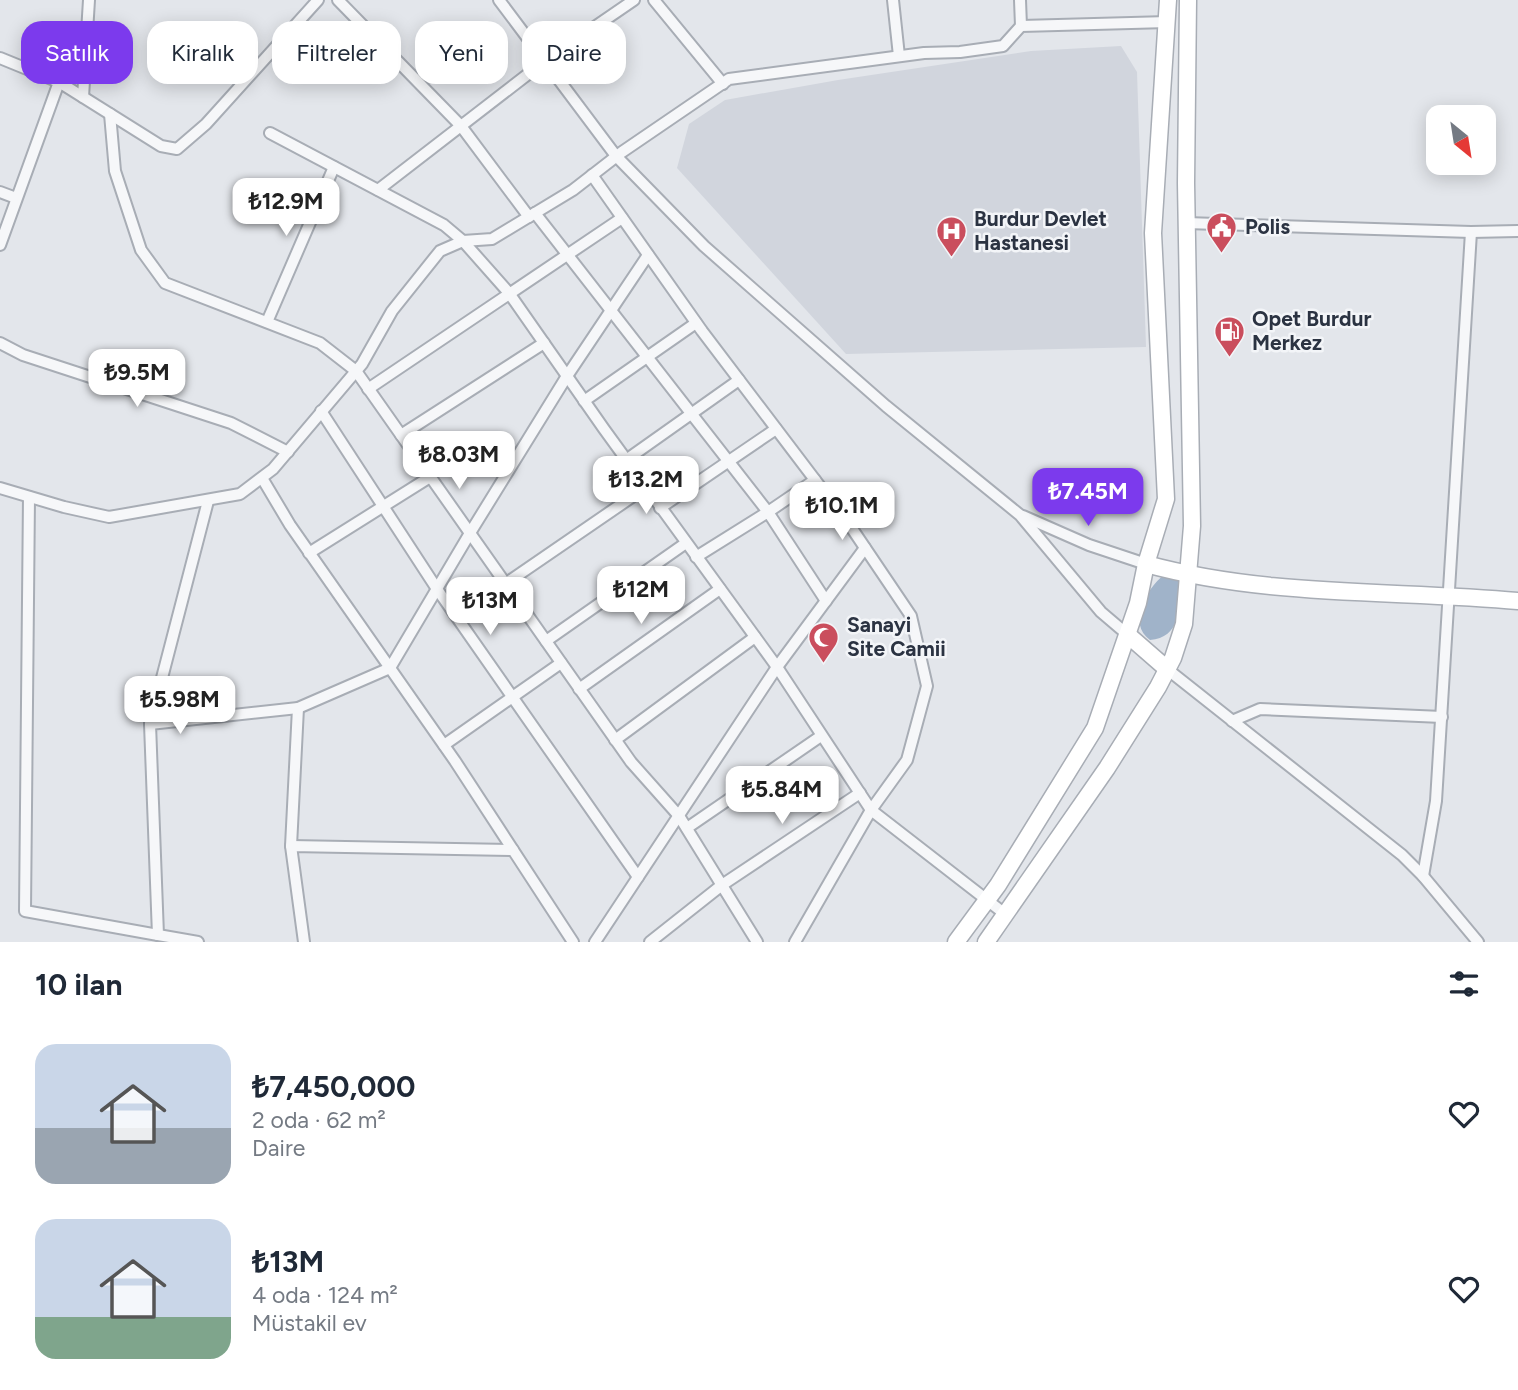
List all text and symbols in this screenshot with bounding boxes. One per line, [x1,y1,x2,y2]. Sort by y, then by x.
chip: Satılık [21,21,133,84]
chip: Kiralık [147,21,258,84]
chip: Filtreler [272,21,401,84]
chip: Yeni [415,21,508,84]
chip: Daire [522,21,626,84]
north arrow [1426,105,1496,175]
map controls [1426,105,1496,175]
pin: ₺12.9M [229,178,343,238]
text: ₺12.9M [249,187,323,215]
place label: Burdur Devlet Hastanesi [974,206,1107,255]
public building icon: Polis [1205,210,1239,254]
hospital icon: Burdur Devlet Hastanesi [934,214,968,258]
place label: Polis [1245,214,1290,239]
place label: Opet Burdur Merkez [1252,306,1371,355]
fuel station icon: Opet Burdur Merkez [1212,314,1246,358]
pin: ₺9.5M [88,350,186,409]
text: ₺9.5M [104,358,170,386]
pin: ₺8.03M [402,432,516,491]
text: ₺8.03M [419,440,499,468]
pin: ₺13.2M [589,456,703,516]
text: ₺13.2M [609,465,683,493]
pin: ₺7.45M [1031,468,1145,528]
text: ₺7.45M [1048,477,1128,505]
pin: ₺10.1M [785,482,899,542]
text: ₺10.1M [806,491,878,519]
pin: ₺12M [600,566,682,626]
text: ₺12M [613,575,669,603]
pin: ₺13M [449,578,531,637]
text: ₺13M [462,586,518,614]
place label: Sanayi Site Camii [847,612,946,661]
mosque icon: Sanayi Site Camii [807,620,841,664]
pin: ₺5.98M [123,676,237,736]
text: ₺5.98M [140,685,220,713]
pin: ₺5.84M [725,766,839,826]
text: ₺5.84M [742,775,822,803]
icon: filters [1445,965,1483,1003]
text: 10 ilan [35,966,123,1003]
text: ₺7,450,000 [252,1068,415,1105]
icon: home [91,1072,175,1156]
icon: heart [1445,1095,1483,1133]
text: 2 oda · 62 m² [252,1106,386,1134]
text: Daire [252,1134,305,1162]
text: ₺13M [252,1243,324,1280]
icon: home [91,1247,175,1331]
icon: heart [1445,1270,1483,1308]
text: 4 oda · 124 m² [252,1281,398,1309]
text: Müstakil ev [252,1309,367,1337]

